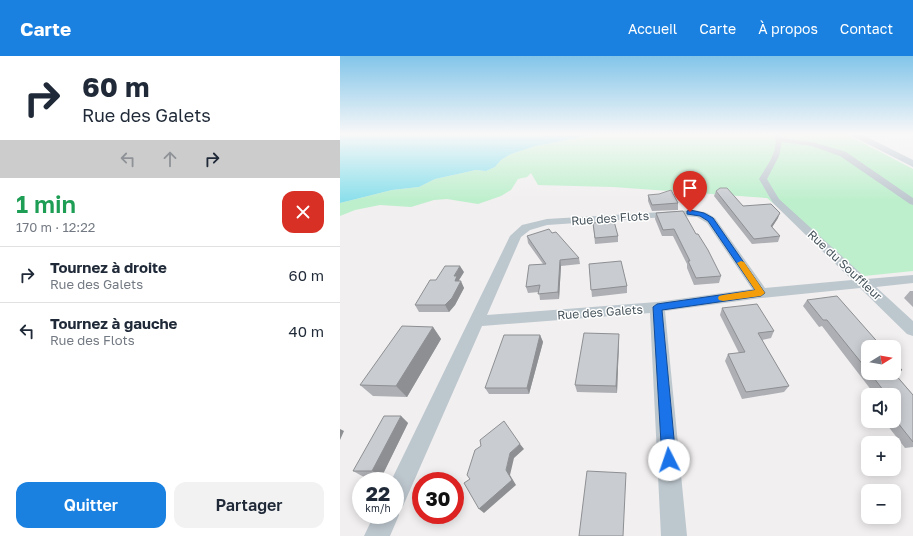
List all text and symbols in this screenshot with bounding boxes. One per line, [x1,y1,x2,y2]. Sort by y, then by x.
text: Carte [20,17,71,40]
text: Accueil [628,20,677,37]
text: Carte [699,20,736,37]
text: À propos [758,20,818,37]
text: Contact [840,20,893,37]
text: 60 m [82,70,149,103]
icon: right [16,72,68,124]
text: Rue des Galets [82,104,211,126]
icon: left [117,148,139,170]
icon: ahead [159,148,181,170]
icon: right [201,148,223,170]
pin [673,171,707,212]
icon: arrive [679,177,701,199]
text: 1 min [16,189,76,218]
button: close [282,191,324,233]
street label: Rue des Flots [571,208,649,228]
text: 170 m · 12:22 [16,219,95,235]
street label: Rue du Souffleur [805,227,886,304]
text: Tournez à droite [50,258,167,276]
icon: right [16,264,38,286]
text: 60 m [289,266,324,284]
text: Rue des Galets [50,276,143,292]
street label: Rue des Galets [557,302,643,322]
text: Tournez à gauche [50,314,177,332]
icon: left [16,320,38,342]
text: 40 m [289,322,324,340]
text: Rue des Flots [50,332,135,348]
north arrow [861,340,901,380]
map controls [861,340,901,524]
button: sound [861,388,901,428]
button: + [861,436,901,476]
position arrow [648,439,690,481]
speed limit sign: 30 [412,472,464,524]
text: 22 [366,481,390,505]
button: Quitter [16,482,166,528]
button: Partager [174,482,324,528]
button: − [861,484,901,524]
text: km/h [365,502,391,514]

